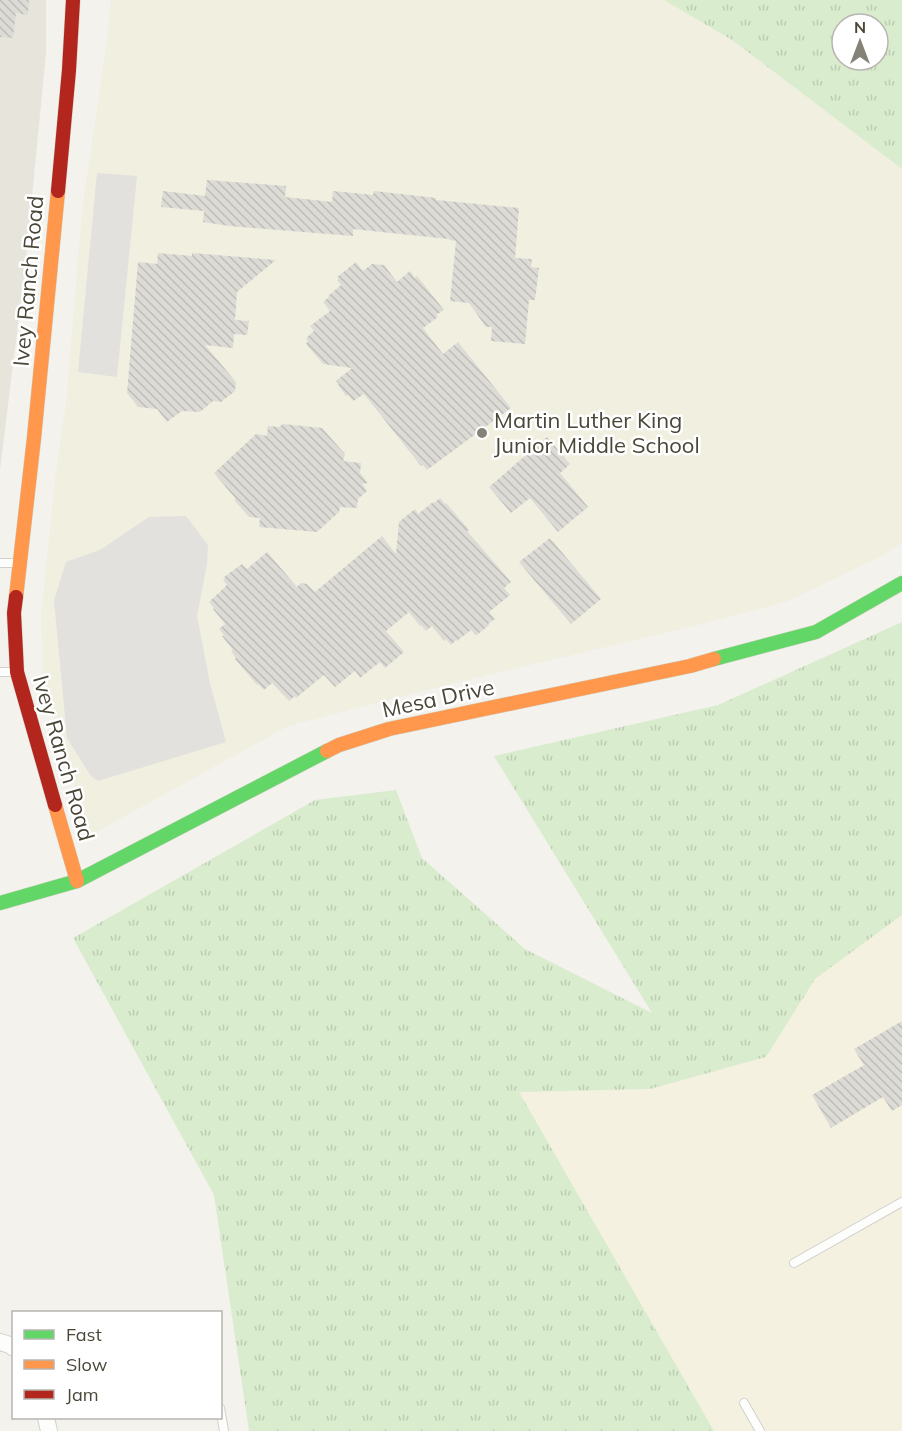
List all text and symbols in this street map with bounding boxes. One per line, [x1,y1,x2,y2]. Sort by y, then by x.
north arrow [830,12,890,72]
text: N [854,17,866,37]
street label: Ivey Ranch Road [7,194,49,368]
place label: Martin Luther King Junior Middle School [494,406,700,459]
marker: Martin Luther King Junior Middle School [475,426,489,440]
street label: Ivey Ranch Road [27,672,101,844]
street label: Mesa Drive [379,672,497,724]
legend [12,1311,222,1419]
text: Fast [66,1323,102,1346]
text: Slow [66,1353,108,1376]
text: Jam [66,1383,99,1406]

